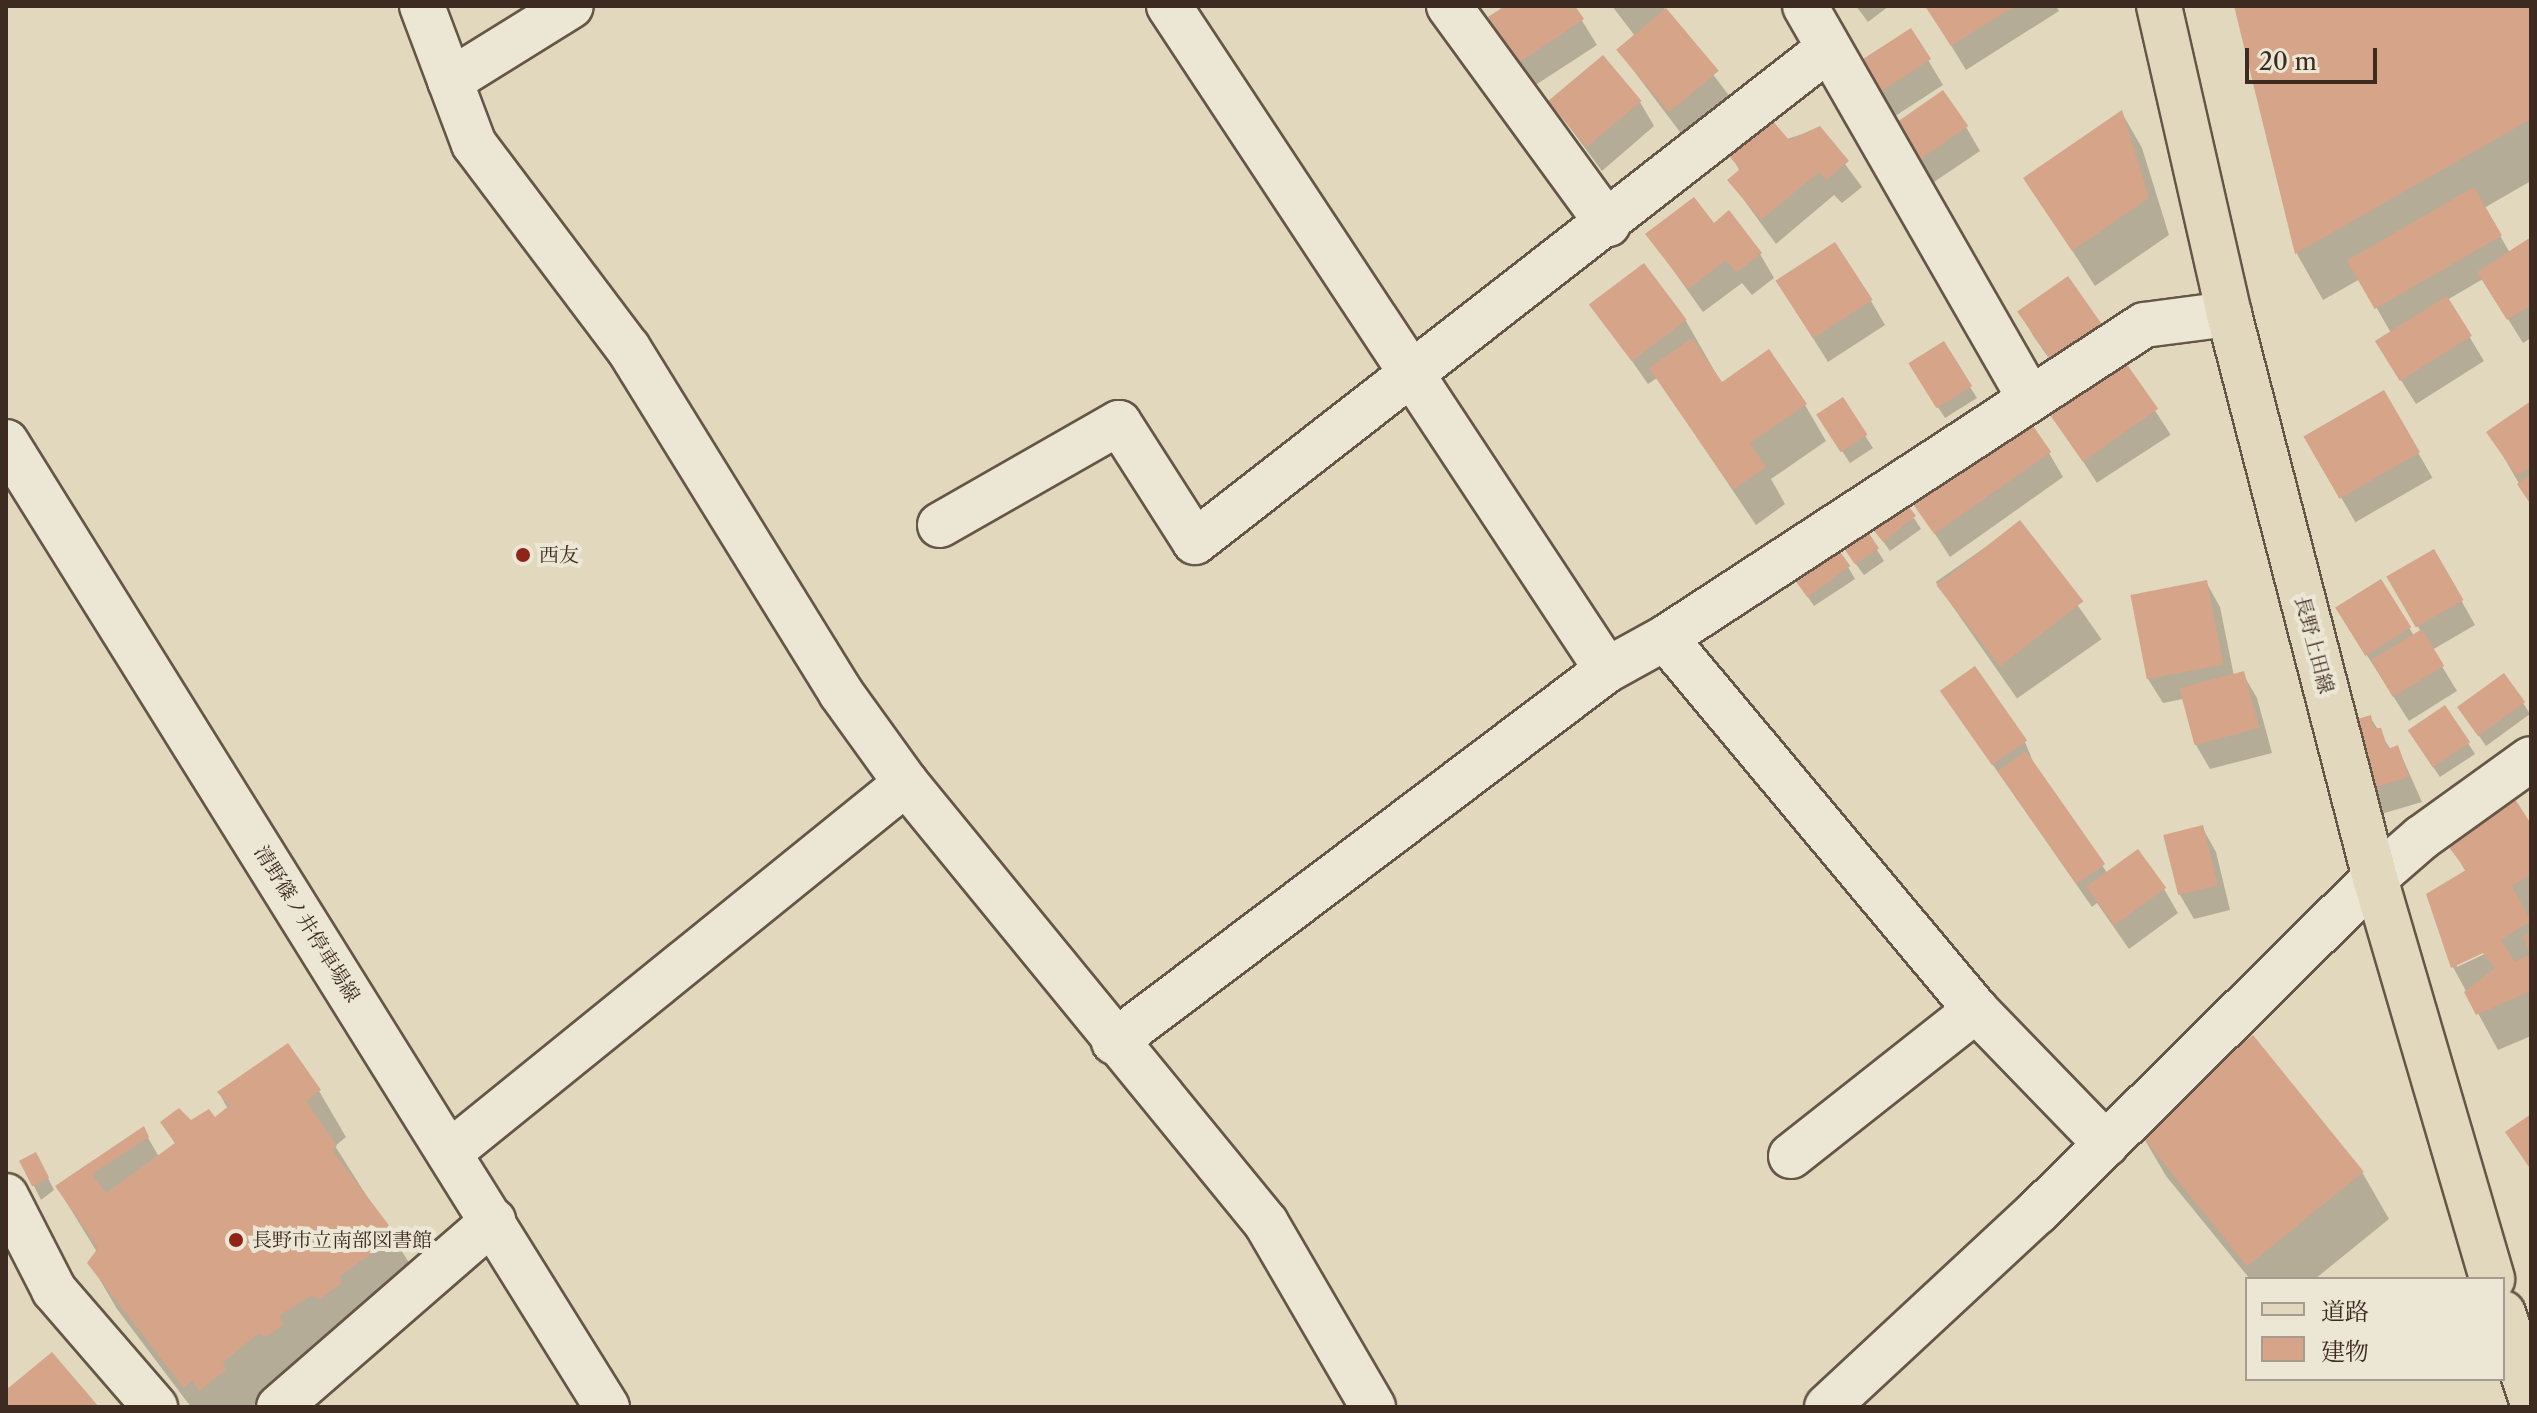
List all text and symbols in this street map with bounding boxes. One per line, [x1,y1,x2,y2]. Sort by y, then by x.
scale bar [2249,32,2381,82]
text: 20 m [2259,47,2317,76]
place label: 西友 [539,543,579,567]
marker: 西友 [514,546,532,564]
street label: 長野上田線 [2289,594,2339,696]
street label: 清野篠ノ井停車場線 [249,841,365,1007]
place label: 長野市立南部図書館 [252,1228,432,1252]
marker: 長野市立南部図書館 [227,1231,245,1249]
legend [2245,1277,2505,1381]
text: 道路 [2321,1297,2369,1326]
text: 建物 [2321,1337,2369,1366]

